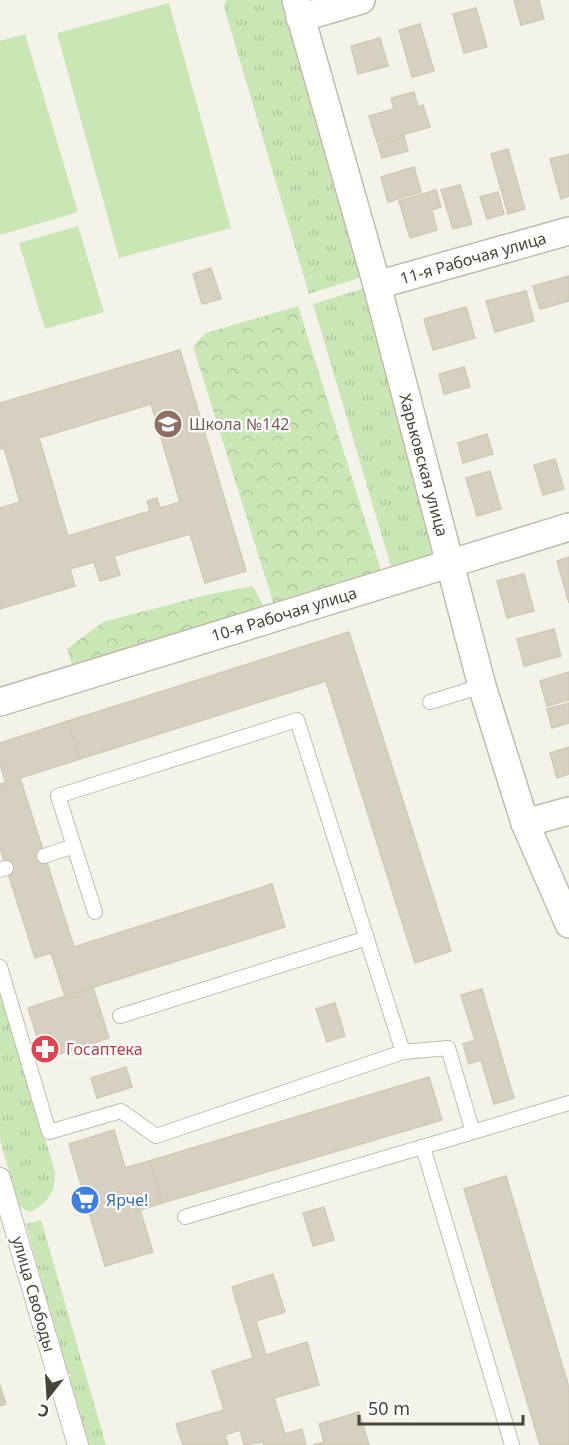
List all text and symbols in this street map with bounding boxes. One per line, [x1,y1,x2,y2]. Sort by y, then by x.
street label: 11-я Рабочая улица [397,227,549,289]
street label: Харьковская улица [394,391,454,539]
school or university icon: Школа №142 [152,408,184,440]
place label: Школа №142 [189,413,289,435]
street label: 10-я Рабочая улица [209,581,359,647]
pharmacy icon: Госаптека [29,1033,61,1065]
place label: Госаптека [66,1038,143,1060]
supermarket icon: Ярче! [69,1184,101,1216]
place label: Ярче! [106,1189,148,1211]
street label: улица Свободы [7,1234,61,1354]
north arrow [18,1367,78,1427]
scale bar [359,1388,522,1426]
text: 50 m [368,1396,410,1420]
text: С [35,1399,52,1423]

